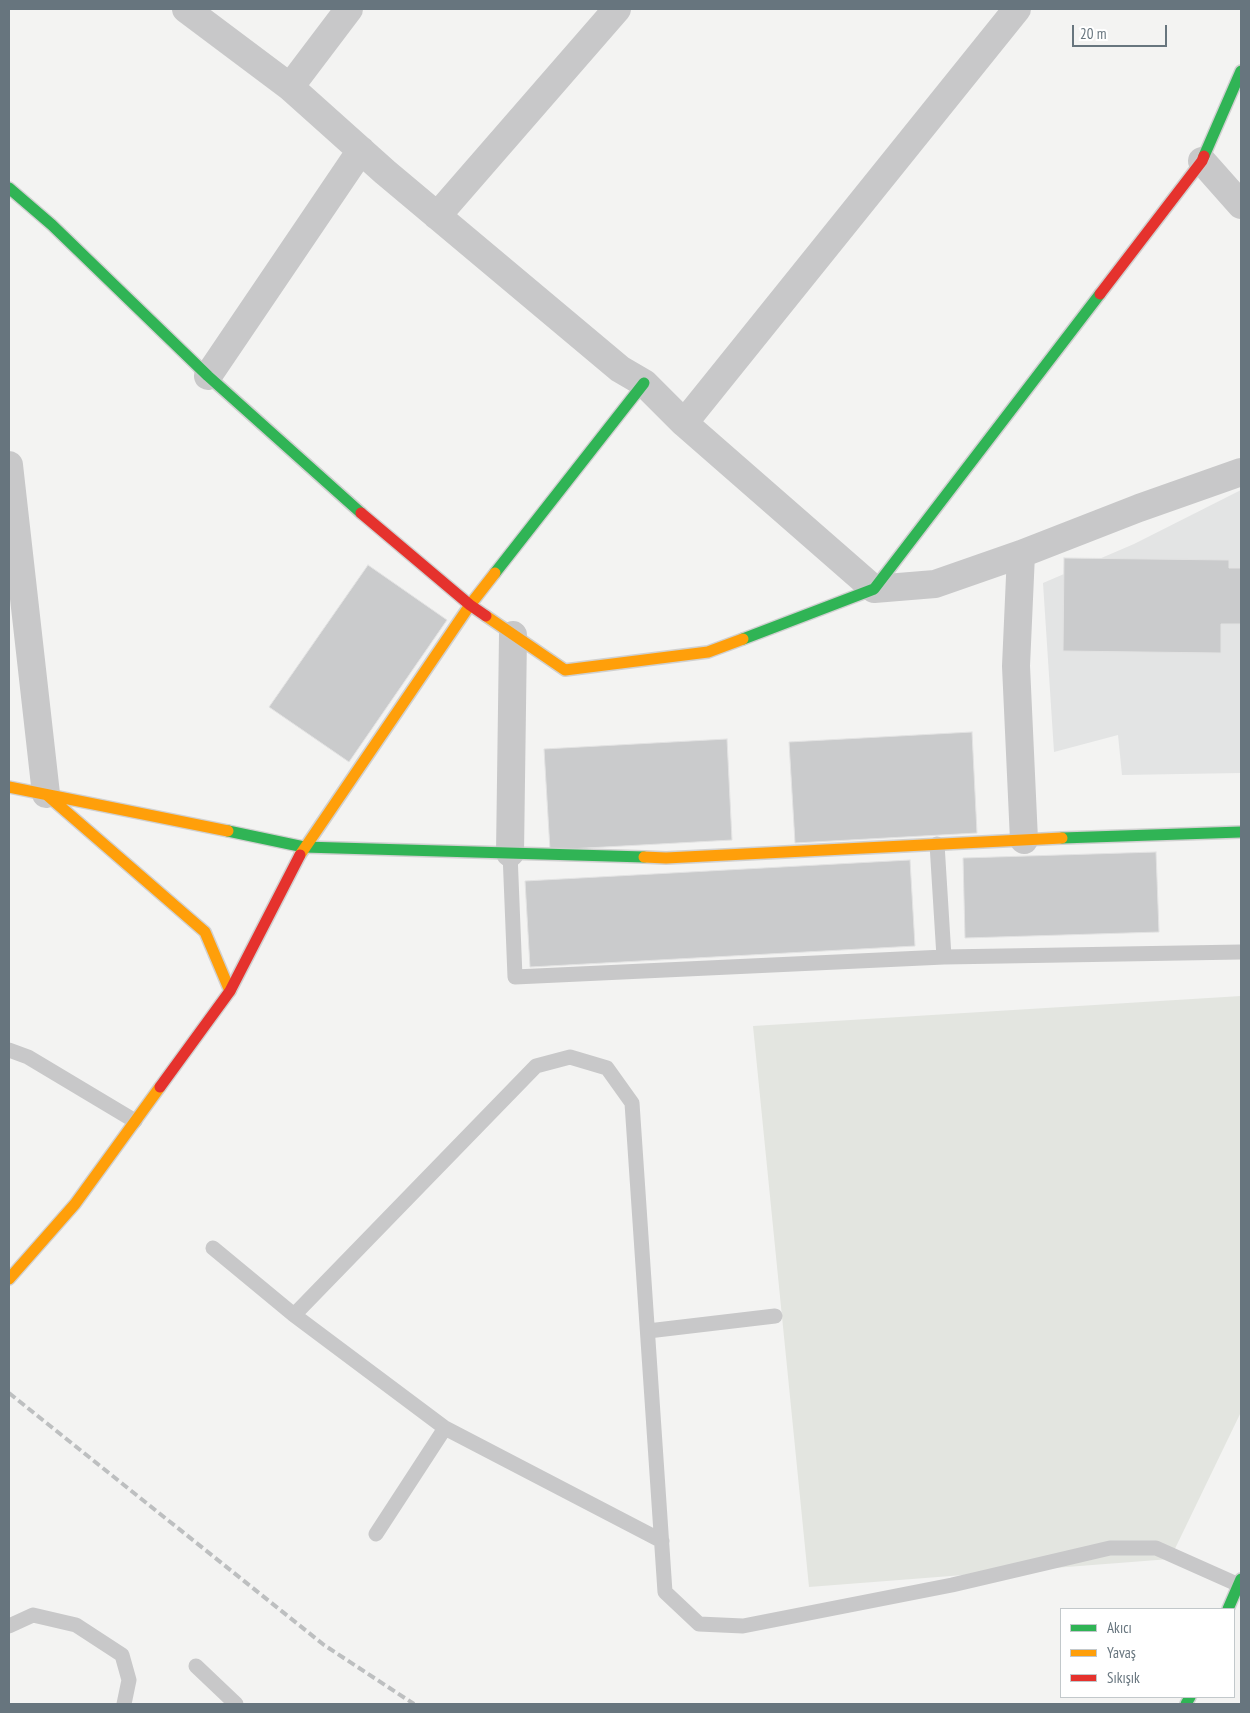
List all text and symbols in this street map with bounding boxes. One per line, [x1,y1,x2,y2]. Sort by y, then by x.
scale bar [1075,15,1170,47]
text: 20 m [1080,24,1106,43]
legend [1060,1608,1235,1698]
text: Akıcı [1107,1618,1132,1637]
text: Yavaş [1107,1643,1136,1662]
text: Sıkışık [1107,1668,1140,1687]

